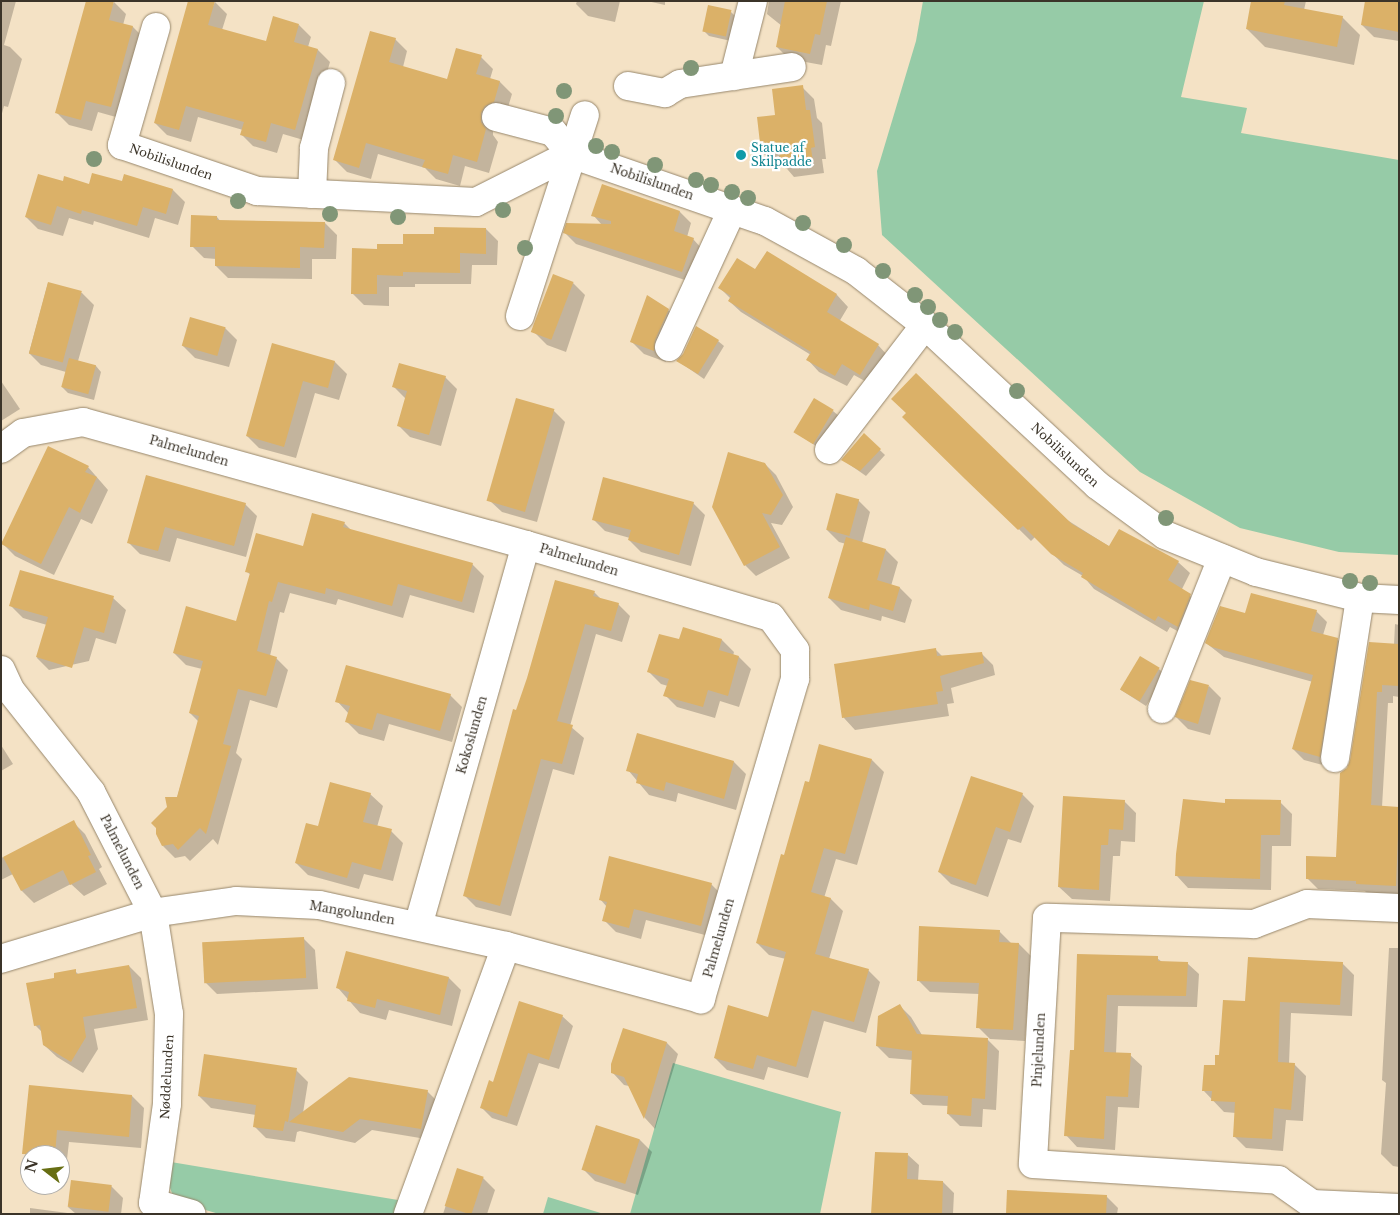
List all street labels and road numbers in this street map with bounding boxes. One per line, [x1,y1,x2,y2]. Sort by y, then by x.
street label: Nobilislunden [127,141,215,183]
street label: Nobilislunden [608,161,696,203]
street label: Nobilislunden [1028,420,1102,490]
street label: Palmelunden [148,433,230,469]
street label: Palmelunden [538,541,620,579]
street label: Kokoslunden [454,694,490,776]
street label: Palmelunden [97,812,147,892]
street label: Palmelunden [701,897,737,979]
street label: Mangolunden [308,898,396,928]
street label: Pinjelunden [1030,1012,1048,1088]
street label: Nøddelunden [158,1034,176,1120]

